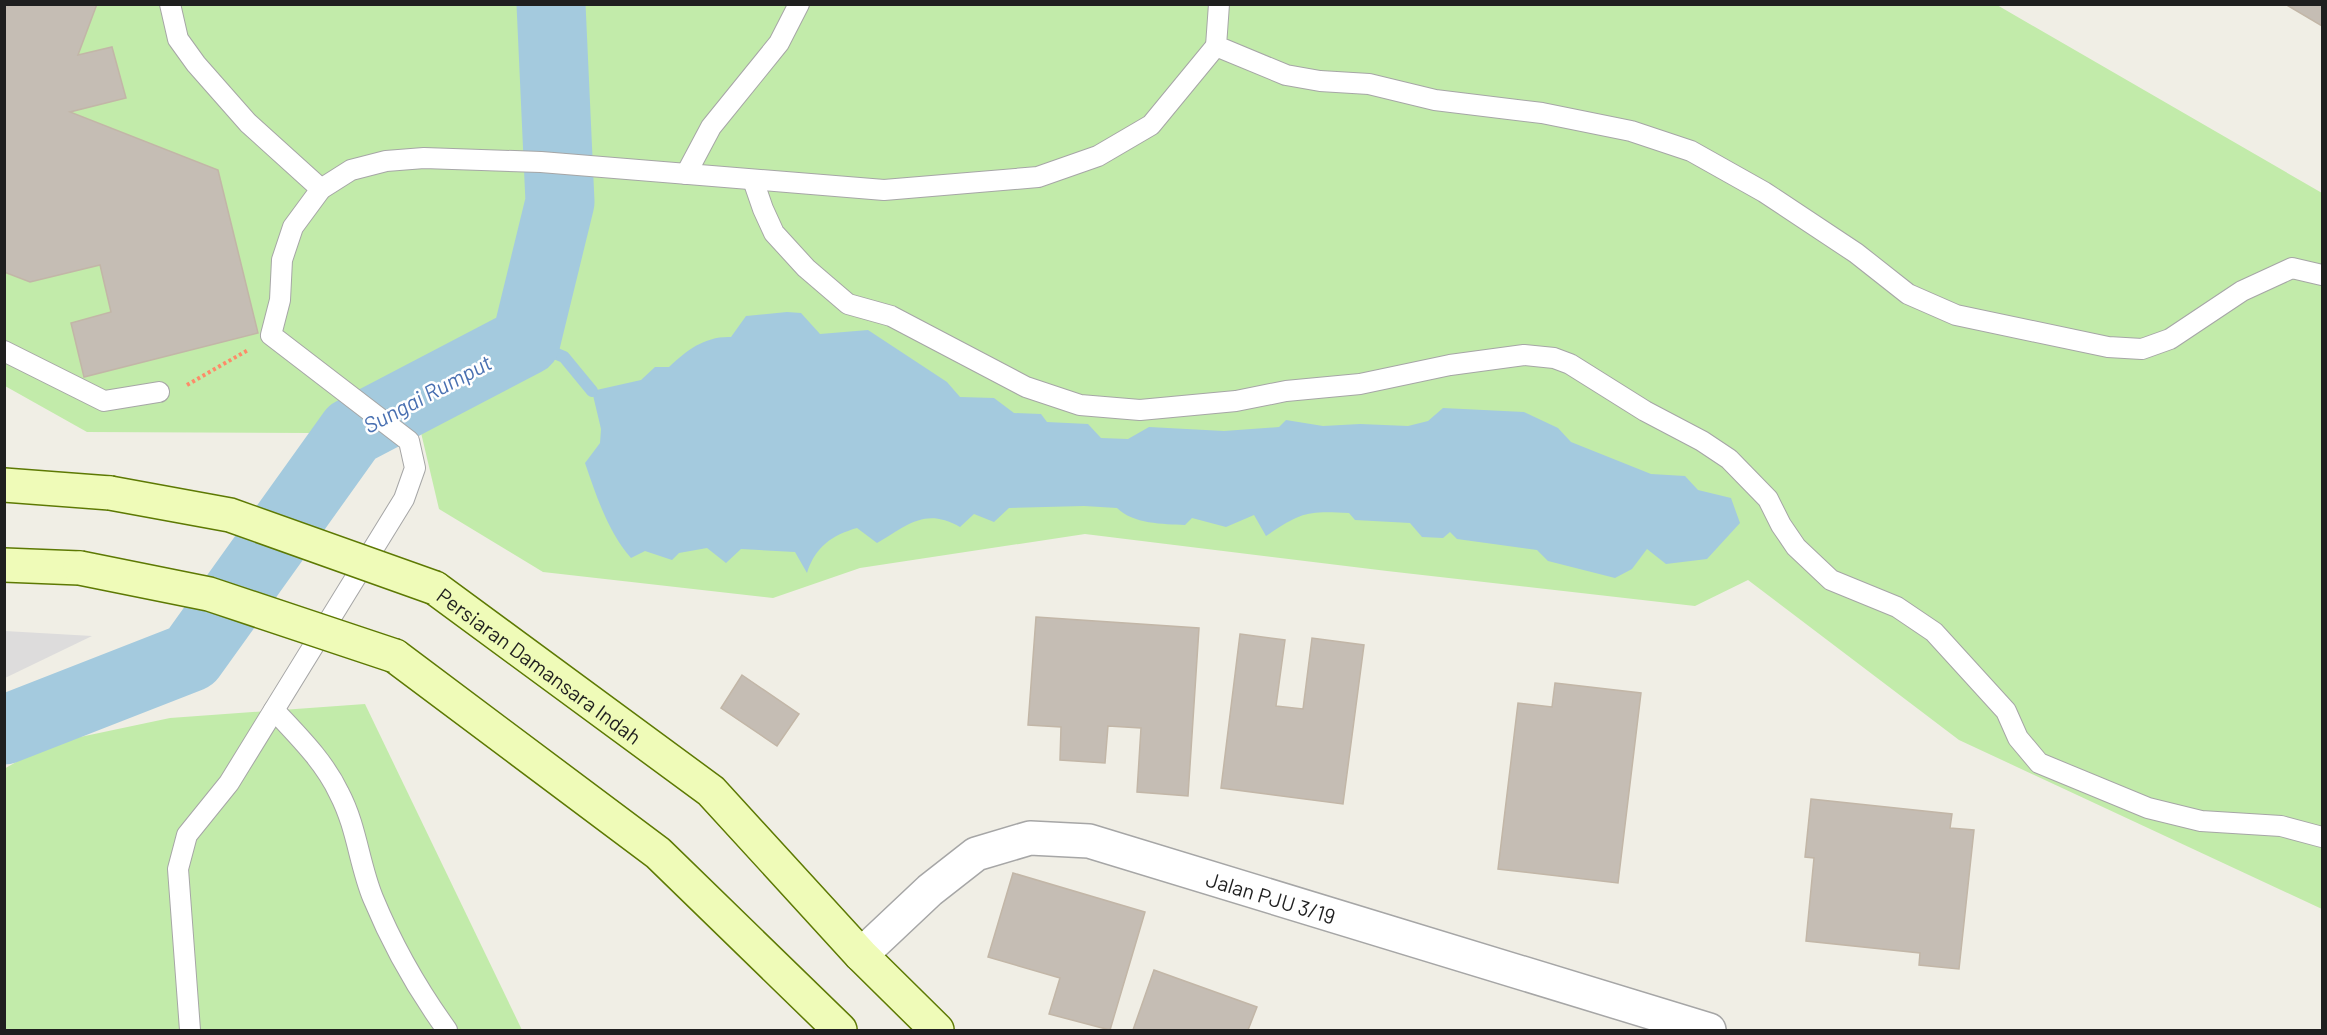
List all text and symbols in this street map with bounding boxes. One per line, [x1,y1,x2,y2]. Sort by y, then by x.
water label: Sungai Rumput [358,348,496,438]
street label: Persiaran Damansara Indah [433,582,647,748]
street label: Jalan PJU 3/19 [1204,865,1339,928]

